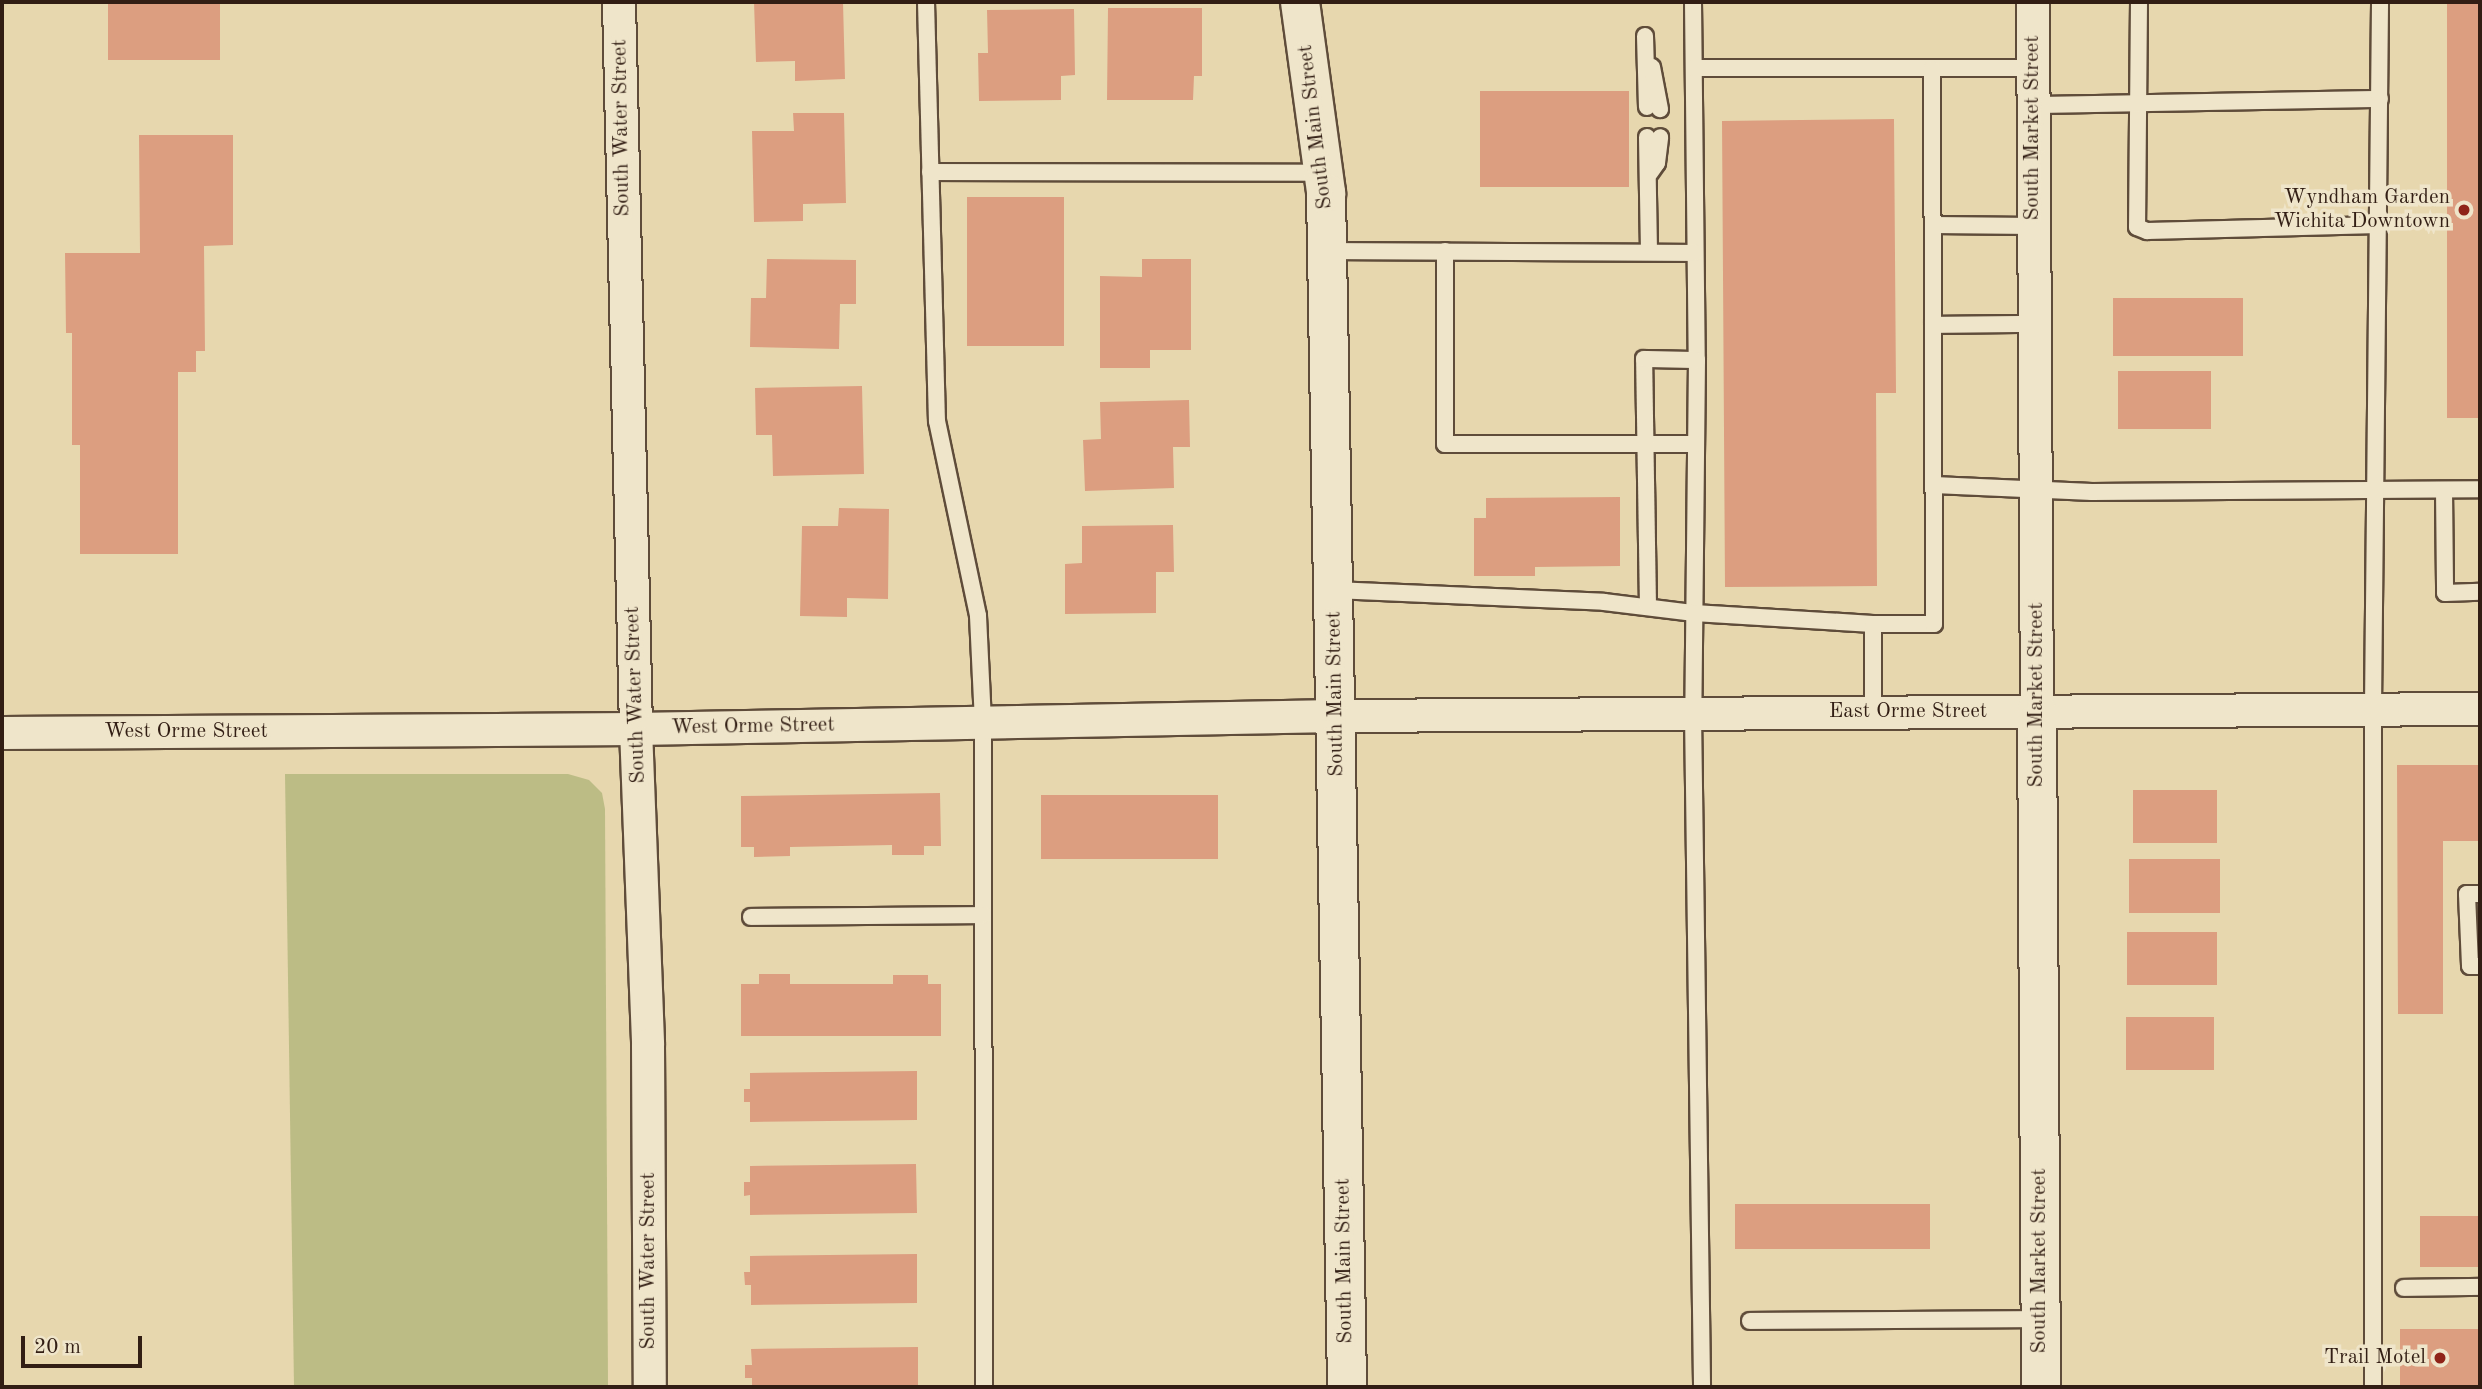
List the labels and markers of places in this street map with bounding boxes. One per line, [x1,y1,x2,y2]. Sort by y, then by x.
place label: Wyndham Garden Wichita Downtown [2274,185,2450,235]
marker: Wyndham Garden Wichita Downtown [2456,202,2472,218]
place label: Trail Motel [2324,1345,2426,1371]
marker: Trail Motel [2432,1350,2448,1366]

